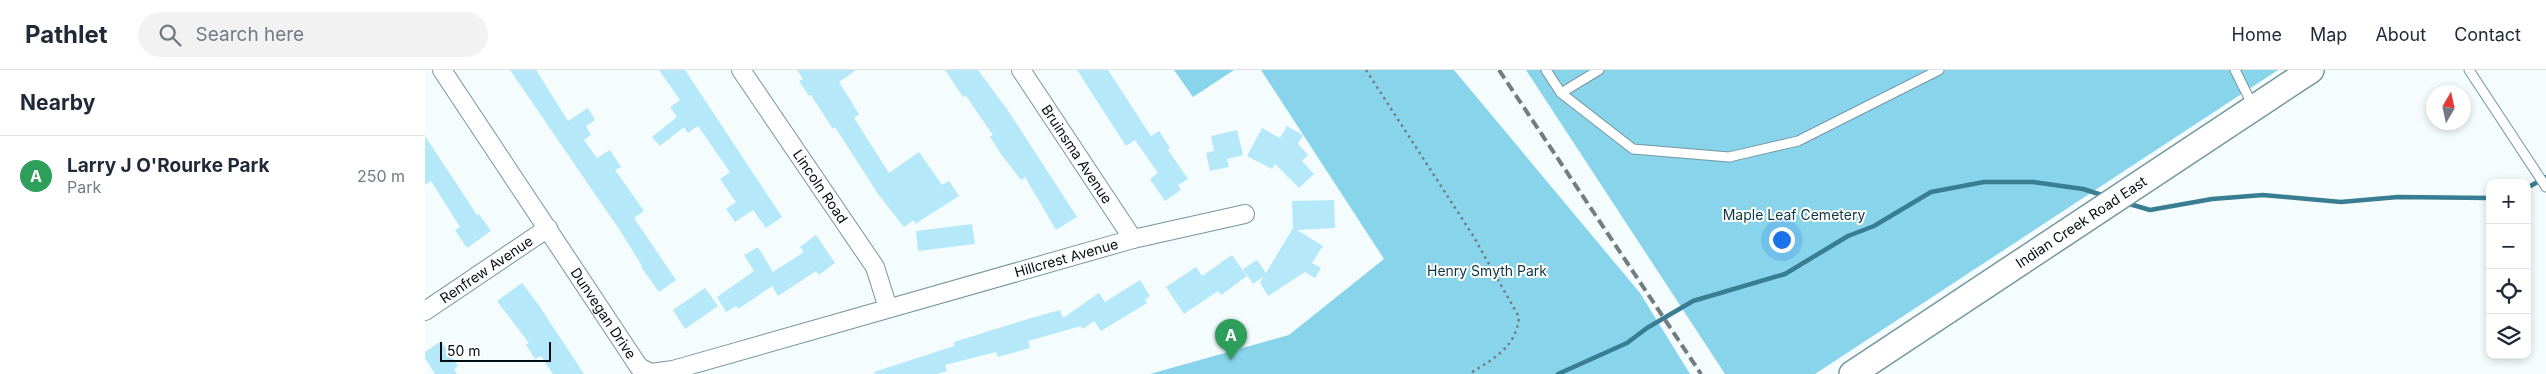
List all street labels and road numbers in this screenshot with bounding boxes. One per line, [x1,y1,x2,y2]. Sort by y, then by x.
street label: Bruinsma Avenue [1038,101,1116,207]
street label: Lincoln Road [790,146,852,226]
street label: Indian Creek Road East [2012,172,2150,271]
street label: Renfrew Avenue [437,232,536,306]
street label: Hillcrest Avenue [1012,235,1120,280]
street label: Dunvegan Drive [568,264,640,362]

